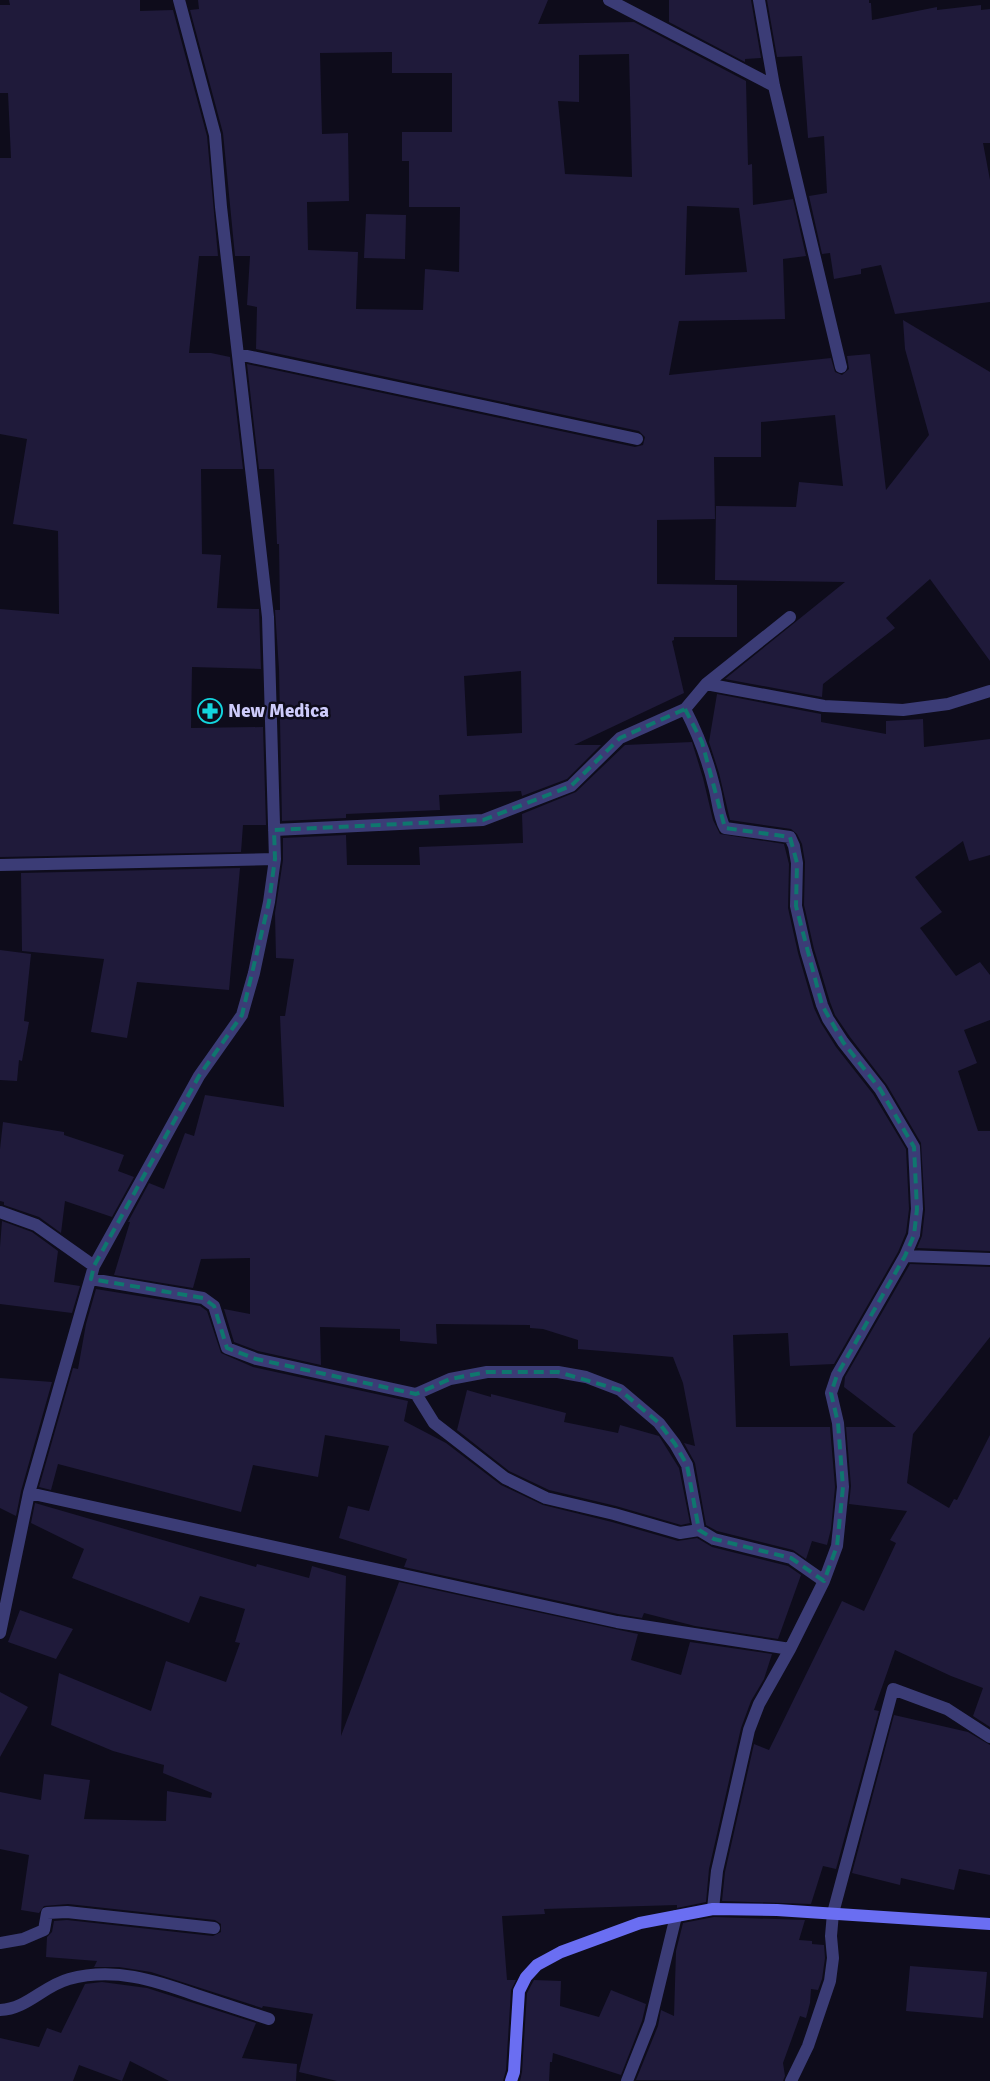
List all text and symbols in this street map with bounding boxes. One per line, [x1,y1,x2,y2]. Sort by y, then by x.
pharmacy icon: New Medica [197,698,223,724]
place label: New Medica [228,699,329,723]

